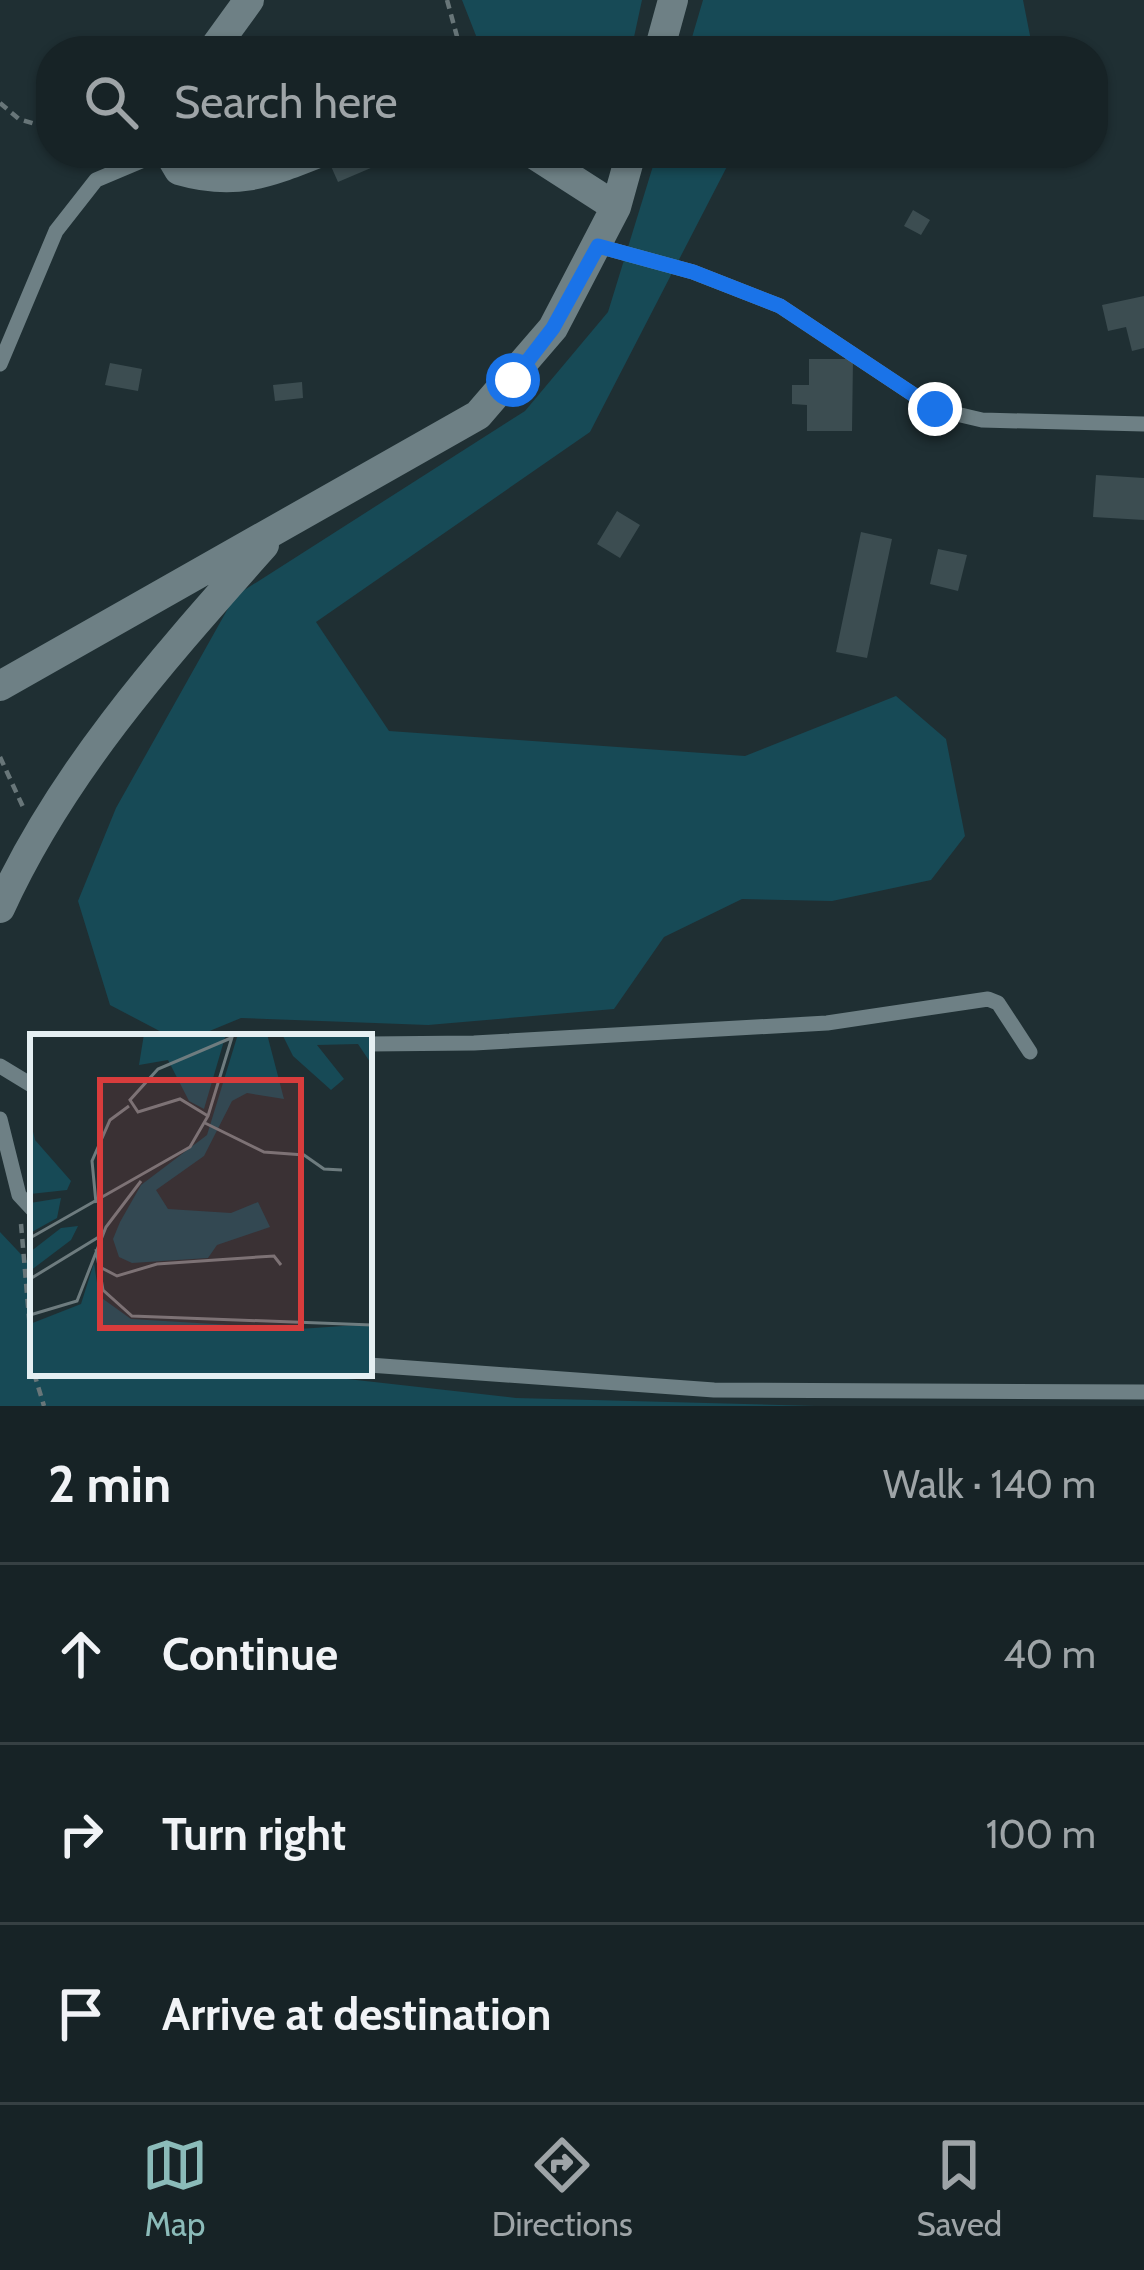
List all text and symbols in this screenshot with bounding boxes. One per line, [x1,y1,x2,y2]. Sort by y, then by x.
search box [36,36,1108,168]
icon: search [78,69,144,135]
text: Search here [174,75,398,129]
route start [486,353,540,407]
route end [908,382,962,436]
inset map [30,1034,372,1376]
text: 2 min [48,1453,171,1515]
text: Walk · 140 m [883,1460,1096,1508]
icon: ahead [48,1621,114,1687]
text: Continue [162,1627,338,1681]
text: 40 m [1003,1630,1096,1678]
icon: right [48,1801,114,1867]
text: Turn right [162,1807,346,1861]
text: 100 m [986,1810,1096,1858]
icon: arrive [48,1981,114,2047]
text: Arrive at destination [162,1987,551,2041]
tab: Map [142,2132,208,2244]
tab: Directions [492,2132,633,2244]
tab: Saved [916,2132,1002,2244]

